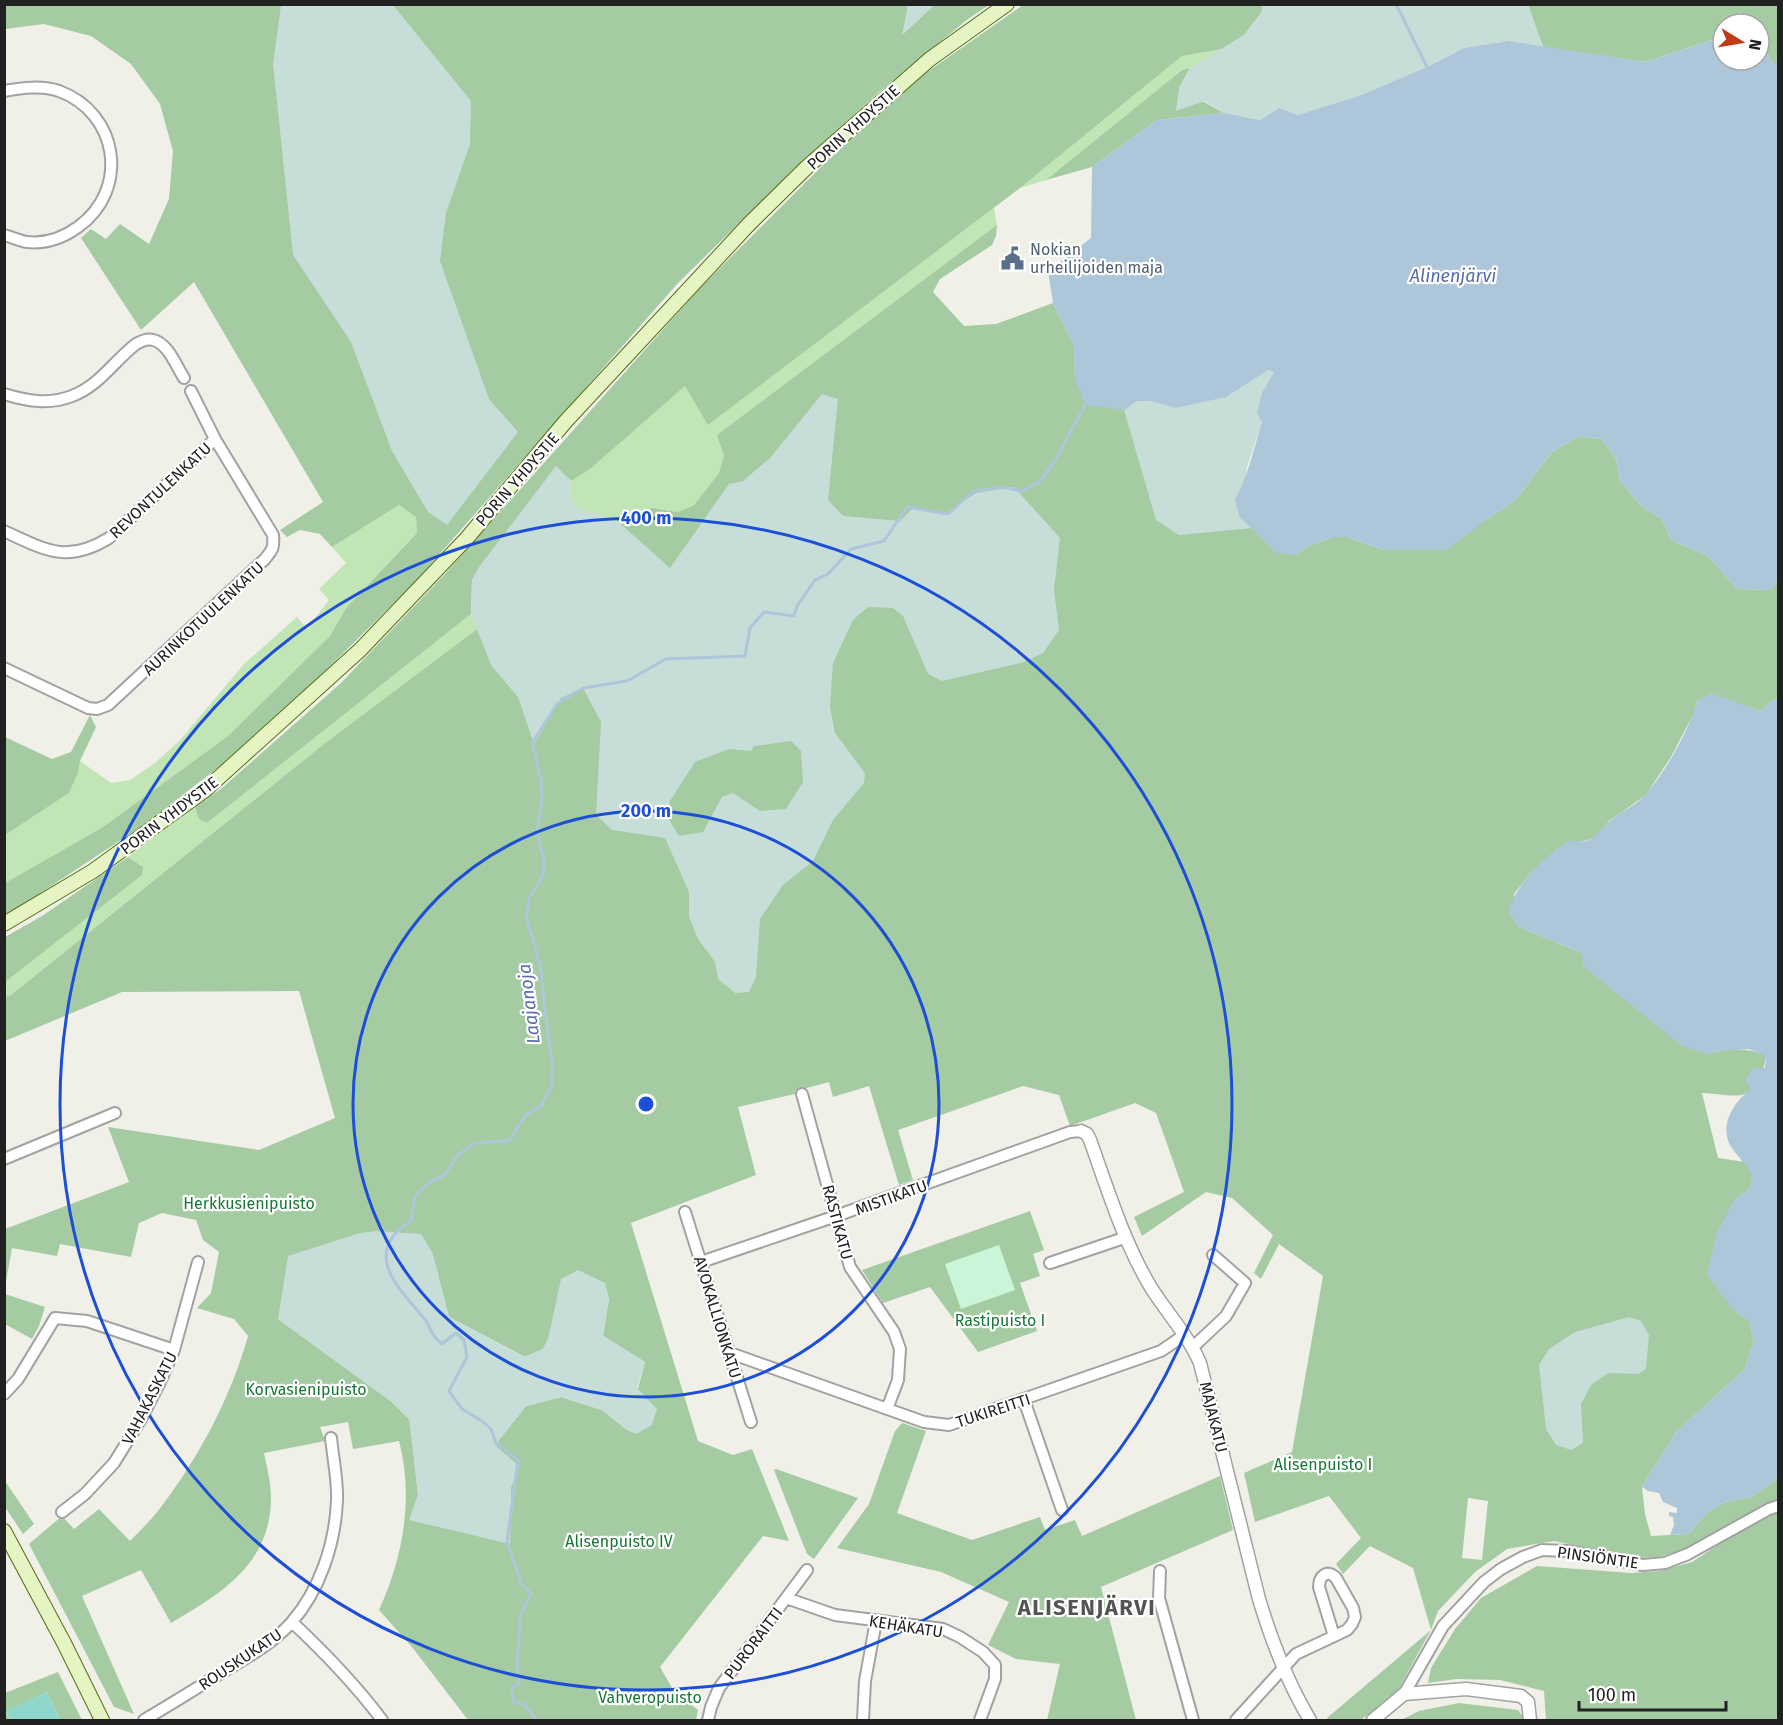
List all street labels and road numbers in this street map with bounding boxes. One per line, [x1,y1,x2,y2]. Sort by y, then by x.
street label: PORIN YHDYSTIE [803,81,903,174]
street label: PORIN YHDYSTIE [472,429,563,530]
street label: REVONTULENKATU [106,438,215,542]
street label: AURINKOTUULENKATU [139,557,268,679]
street label: PORIN YHDYSTIE [117,772,222,858]
street label: MISTIKATU [853,1176,930,1219]
street label: RASTIKATU [818,1183,857,1262]
street label: AVOKALLIONKATU [690,1254,745,1381]
street label: VAHAKASKATU [118,1349,181,1448]
street label: MAJAKATU [1196,1380,1231,1455]
street label: TUKIREITTI [953,1390,1033,1431]
street label: PINSIÖNTIE [1556,1542,1640,1573]
street label: PURORAITTI [720,1604,787,1683]
street label: KEHÄKATU [868,1611,944,1642]
street label: ROUSKUKATU [195,1625,286,1694]

